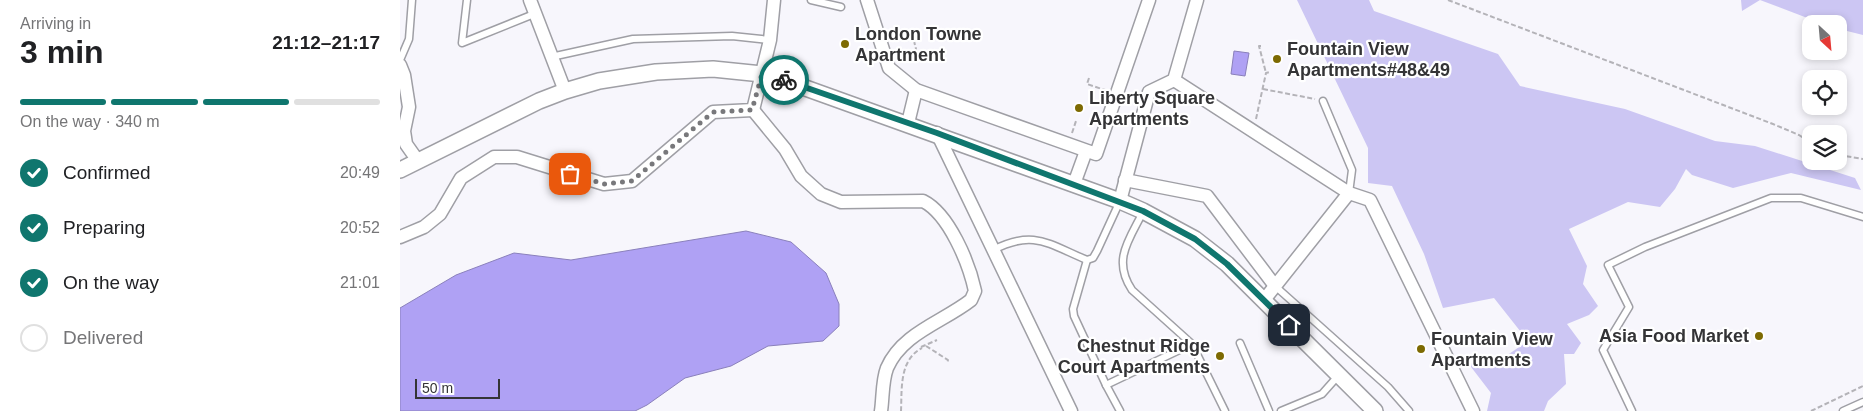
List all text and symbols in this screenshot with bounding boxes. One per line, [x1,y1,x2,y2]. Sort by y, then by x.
text: Arriving in [20,15,91,32]
north arrow [1802,15,1848,60]
map controls [1802,15,1847,170]
place label: London Towne Apartment [855,24,982,65]
text: 21:12–21:17 [272,32,380,53]
text: 3 min [20,34,104,70]
marker: London Towne Apartment [839,38,851,50]
place label: Fountain View Apartments#48&49 [1287,39,1450,80]
marker: Fountain View Apartments#48&49 [1271,53,1283,65]
courier [759,55,809,105]
icon: bike [770,66,798,94]
button: locate [1802,70,1847,115]
place label: Liberty Square Apartments [1089,88,1215,129]
marker: Liberty Square Apartments [1073,102,1085,114]
text: On the way · 340 m [20,113,160,130]
button: layers [1802,125,1847,170]
pin [549,153,591,195]
icon: check [20,159,48,187]
icon: bag [556,160,584,188]
text: Confirmed [63,162,151,183]
text: 20:49 [340,164,380,181]
icon: check [20,214,48,242]
text: Preparing [63,217,145,238]
text: 20:52 [340,219,380,236]
icon: check [20,269,48,297]
text: On the way [63,272,159,293]
text: 21:01 [340,274,380,291]
pin [1268,304,1310,346]
icon: home [1275,311,1303,339]
place label: Asia Food Market [1599,326,1749,346]
text: Delivered [63,327,143,348]
place label: Fountain View Apartments [1431,329,1554,370]
marker: Asia Food Market [1753,330,1765,342]
place label: Chestnut Ridge Court Apartments [1058,336,1210,377]
marker: Fountain View Apartments [1415,343,1427,355]
marker: Chestnut Ridge Court Apartments [1214,350,1226,362]
scale bar [415,376,500,399]
text: 50 m [422,380,453,396]

